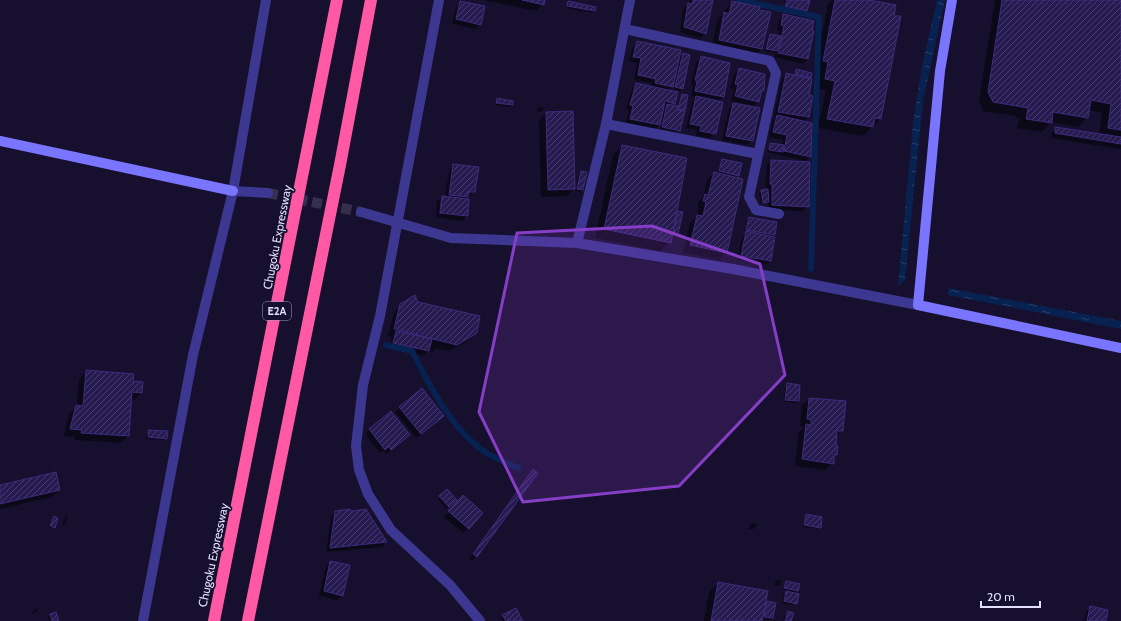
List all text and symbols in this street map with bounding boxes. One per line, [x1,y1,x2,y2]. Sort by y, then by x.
street label: Chugoku Expressway [260,183,294,291]
road number: E2A [263,302,291,320]
street label: Chugoku Expressway [195,502,231,608]
scale bar [981,583,1040,609]
text: 20 m [987,589,1015,604]

